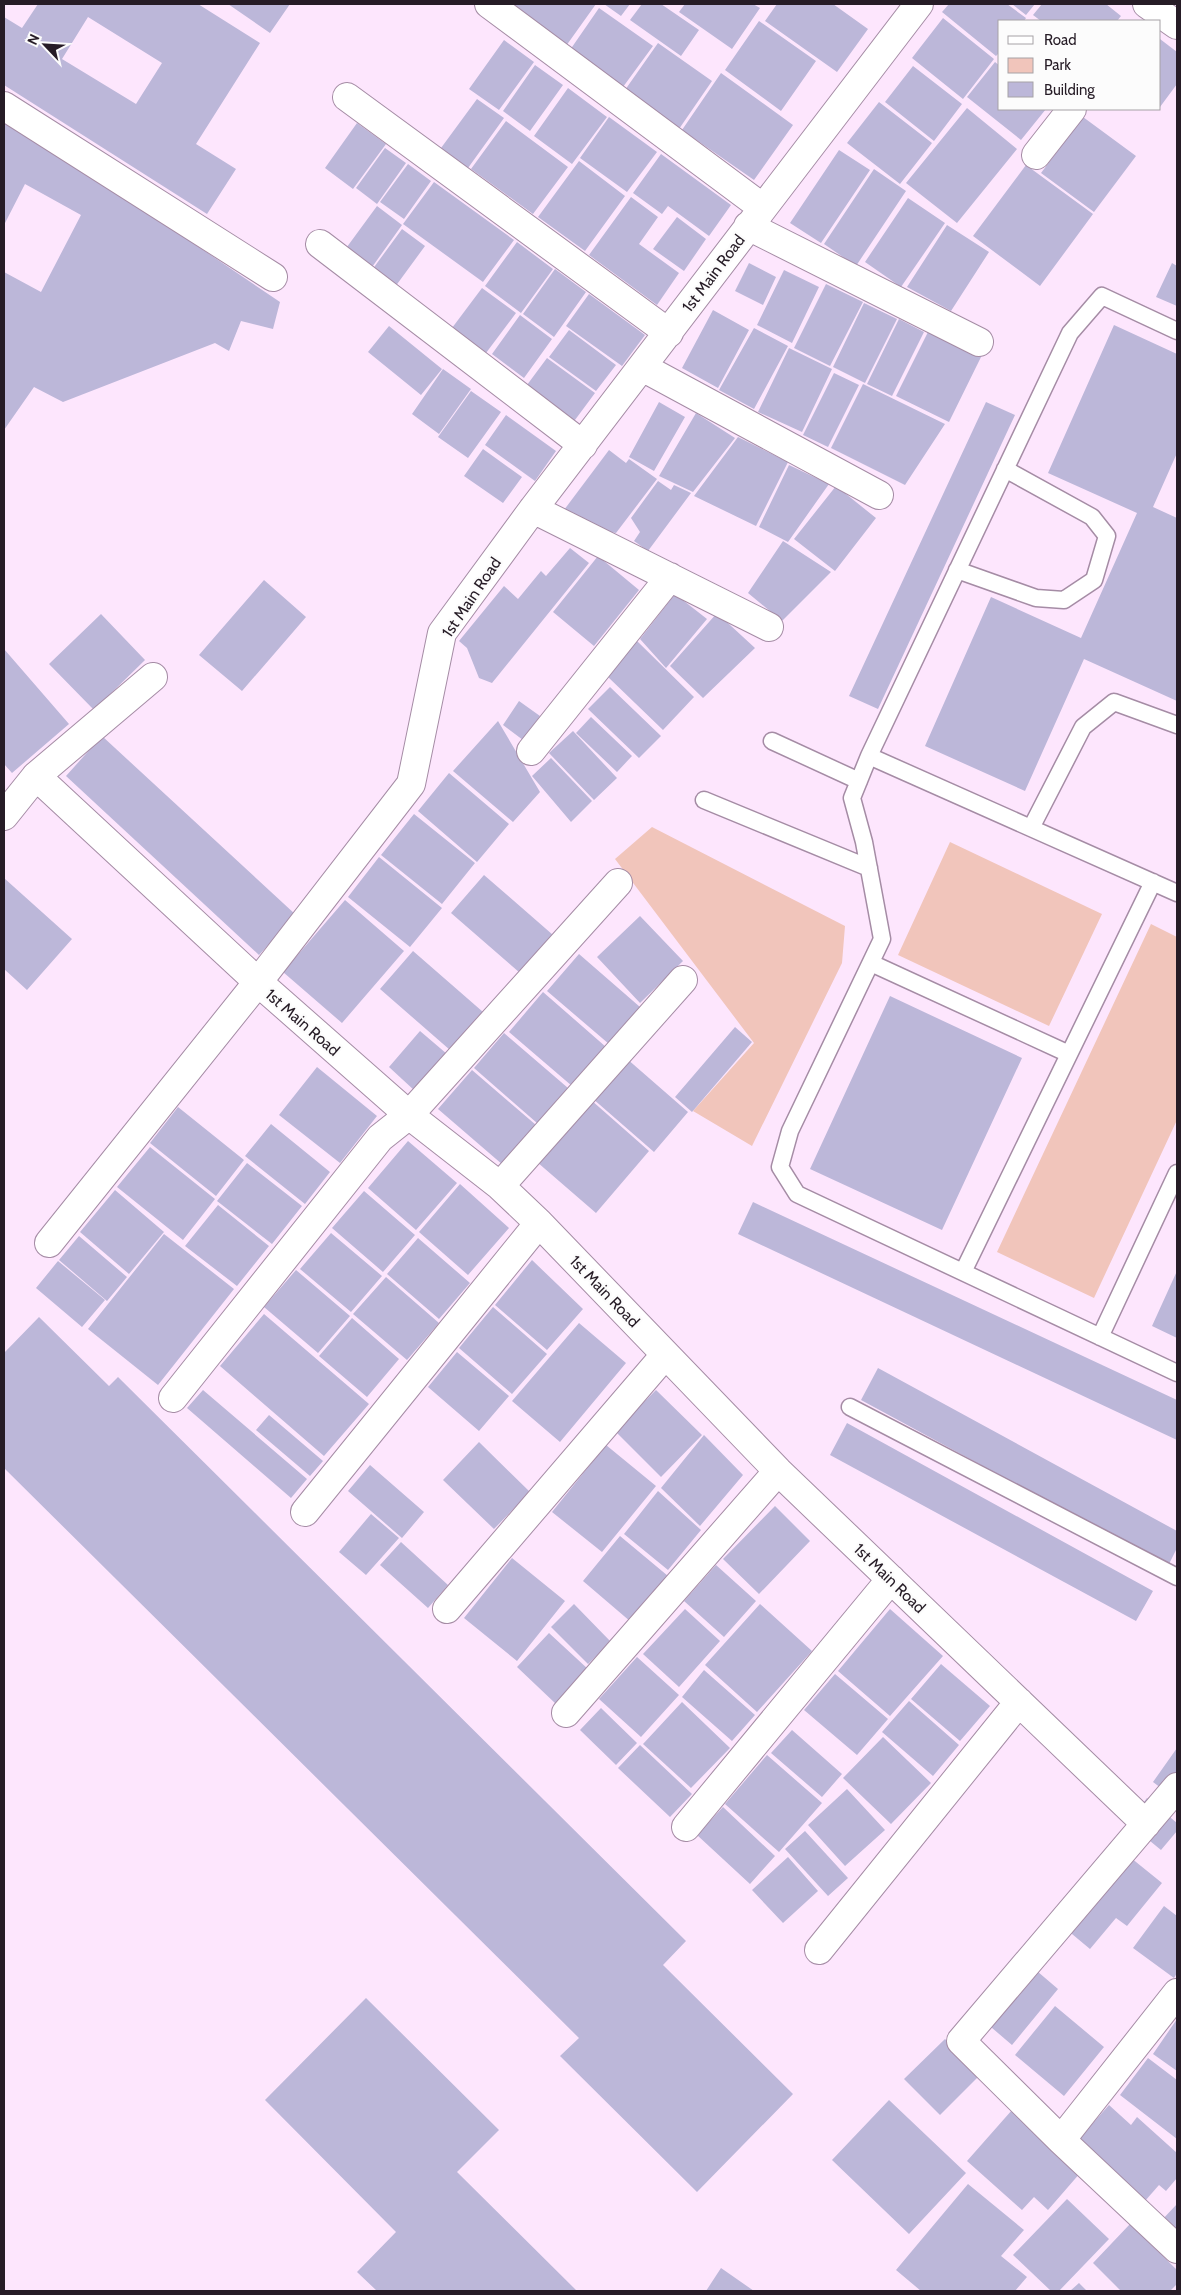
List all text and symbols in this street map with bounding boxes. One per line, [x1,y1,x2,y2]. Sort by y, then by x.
north arrow [20,20,70,70]
legend [998,20,1161,110]
text: N [23,31,43,48]
text: Road [1044,31,1077,49]
text: Park [1044,56,1071,74]
text: Building [1044,81,1095,99]
street label: 1st Main Road [678,231,749,316]
street label: 1st Main Road [438,554,505,641]
street label: 1st Main Road [262,985,344,1060]
street label: 1st Main Road [566,1252,643,1331]
street label: 1st Main Road [850,1540,929,1617]

